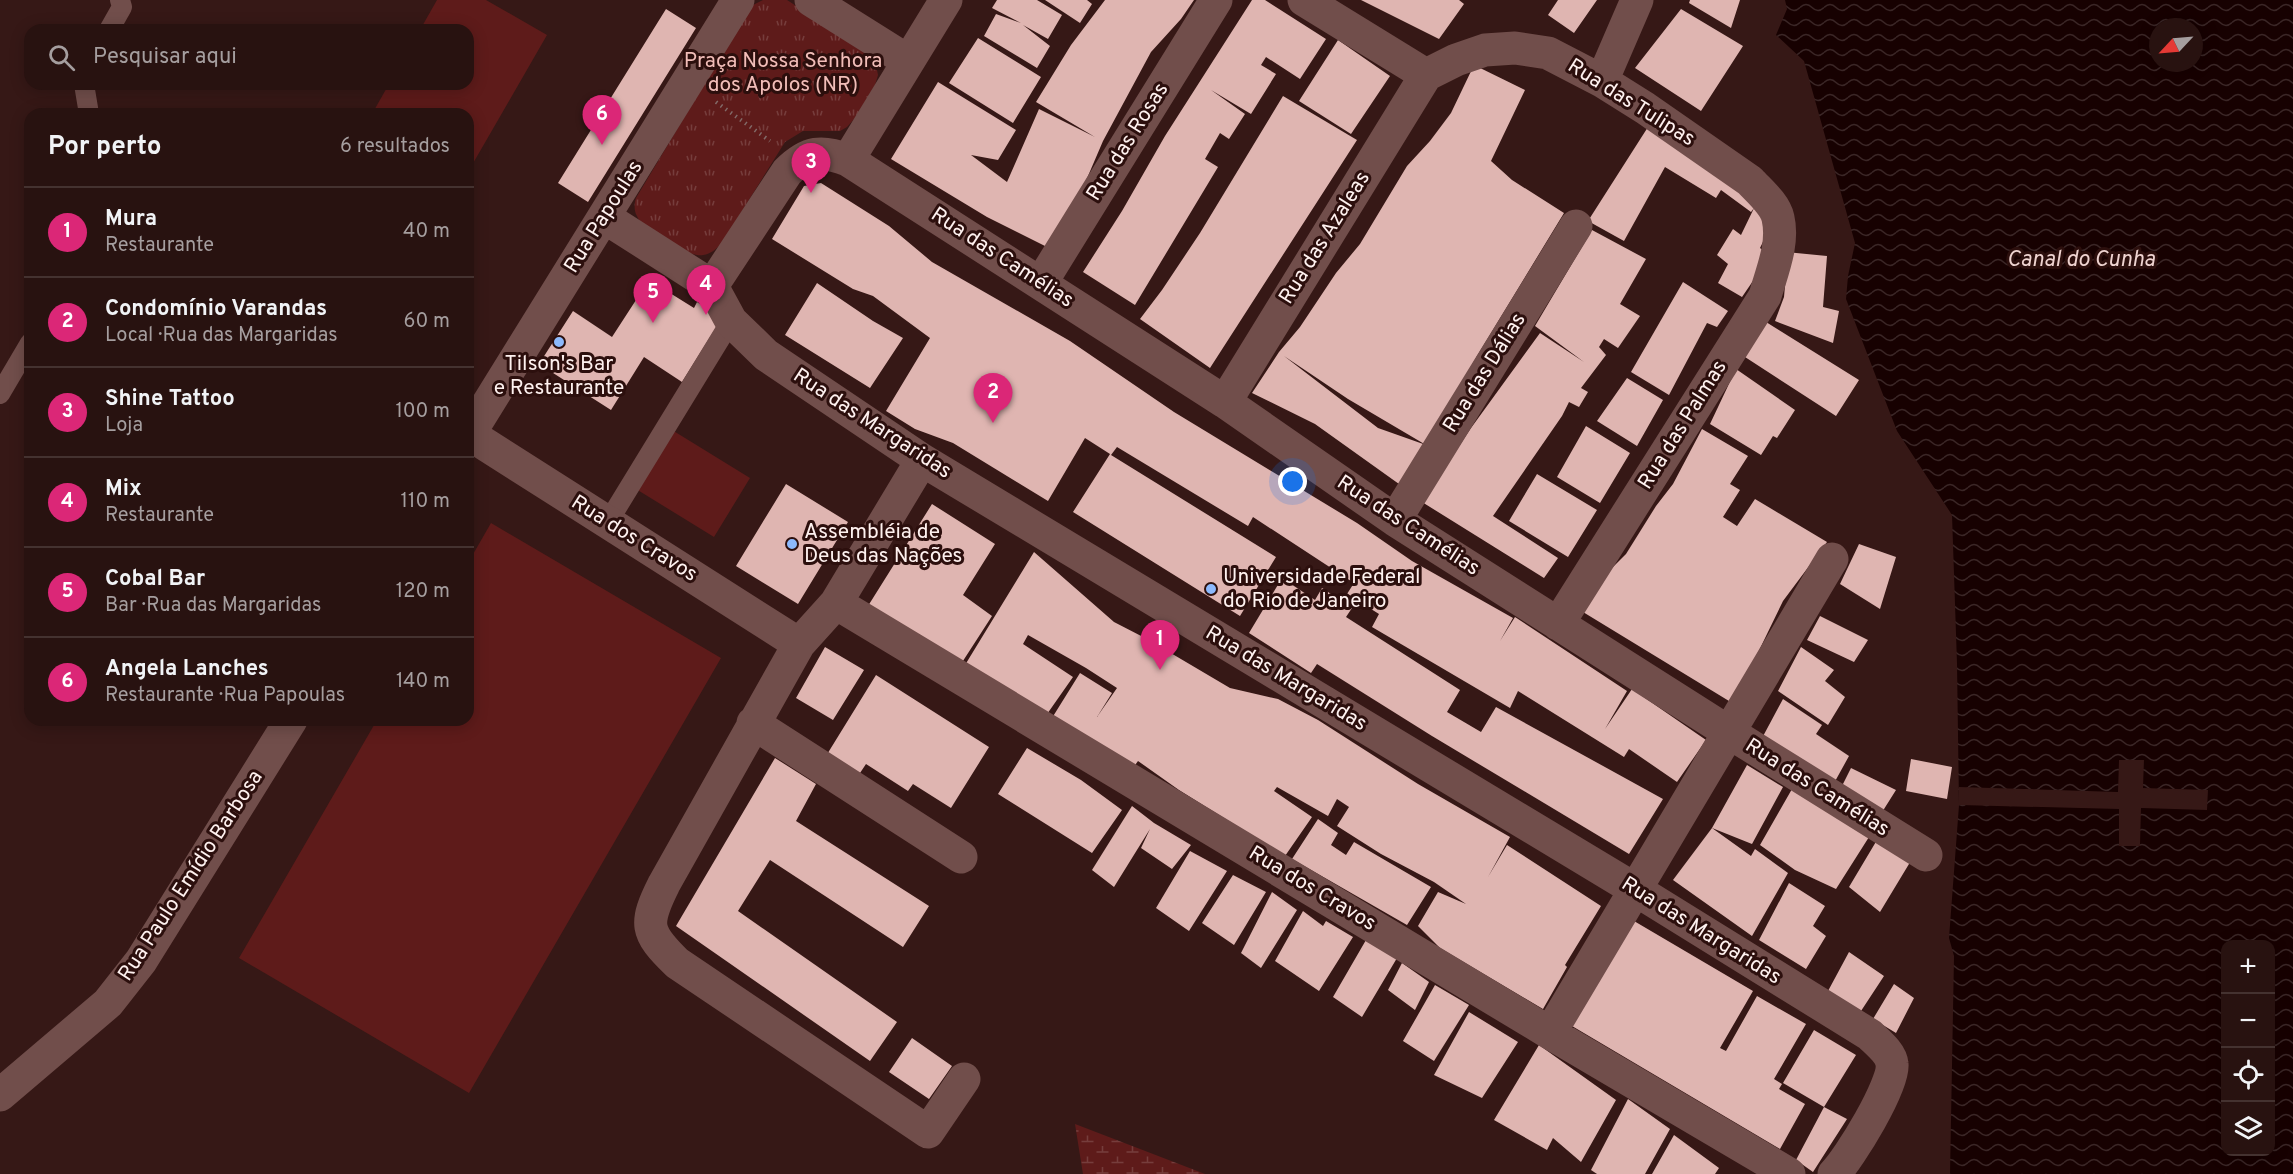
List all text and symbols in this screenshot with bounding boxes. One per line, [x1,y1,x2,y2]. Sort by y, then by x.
north arrow [2149,18,2203,72]
search box [24,24,474,90]
icon: search [45,41,78,74]
text: Pesquisar aqui [93,44,237,71]
park label: Praça Nossa Senhora dos Apolos (NR) [684,48,882,99]
street label: Rua das Tulipas [1562,53,1700,153]
street label: Rua das Rosas [1081,78,1175,206]
pin: 6 [582,96,622,145]
text: Por perto [48,131,162,164]
text: 6 resultados [340,134,450,160]
pin: 3 [792,144,830,193]
street label: Rua Papoulas [559,156,649,278]
street label: Rua das Azaleas [1273,166,1377,310]
street label: Rua das Camélias [925,202,1079,314]
text: Mura [105,206,157,233]
text: 1 [64,219,72,245]
text: 40 m [403,219,450,245]
text: Restaurante [105,233,214,259]
water label: Canal do Cunha [2007,247,2156,274]
pin: 4 [686,266,726,315]
pin: 5 [634,274,672,323]
text: Condomínio Varandas [105,296,327,323]
street label: Rua das Dálias [1437,308,1533,438]
text: 2 [61,309,74,335]
text: 60 m [404,309,450,335]
text: Local · Rua das Margaridas [105,323,338,349]
marker: Tilson's Bar e Restaurante [552,335,566,349]
place label: Tilson's Bar e Restaurante [494,351,624,402]
street label: Rua das Palmas [1632,355,1734,495]
street label: Rua das Margaridas [788,363,956,485]
pin: 2 [974,374,1012,423]
text: Shine Tattoo [105,386,235,413]
text: 3 [62,399,74,425]
text: 100 m [395,399,450,425]
text: Loja [105,413,143,439]
your location [1278,467,1307,496]
street label: Rua das Camélias [1331,470,1485,582]
text: Mix [105,476,142,503]
text: 4 [61,489,74,515]
text: 110 m [401,489,450,515]
street label: Rua dos Cravos [566,489,702,589]
text: Restaurante [105,503,214,529]
place label: Assembléia de Deus das Nações [804,519,962,570]
marker: Assembléia de Deus das Nações [785,537,799,551]
place label: Universidade Federal do Rio de Janeiro [1223,564,1421,615]
text: Cobal Bar [105,566,205,593]
text: 5 [61,579,74,605]
text: 120 m [396,579,450,605]
marker: Universidade Federal do Rio de Janeiro [1204,582,1218,596]
text: Bar · Rua das Margaridas [105,593,321,619]
pin: 1 [1140,620,1180,670]
street label: Rua das Margaridas [1200,620,1372,738]
text: Angela Lanches [105,656,269,683]
text: 6 [61,669,74,695]
text: 140 m [396,669,450,695]
text: Restaurante · Rua Papoulas [105,683,345,709]
street label: Rua das Camélias [1740,733,1894,843]
street label: Rua Paulo Emídio Barbosa [113,765,269,987]
street label: Rua dos Cravos [1243,840,1381,938]
street label: Rua das Margaridas [1616,871,1786,991]
map controls [2221,940,2275,1156]
button: + [2221,940,2275,994]
button: − [2221,994,2275,1048]
button: locate [2221,1048,2275,1102]
button: layers [2221,1102,2275,1156]

